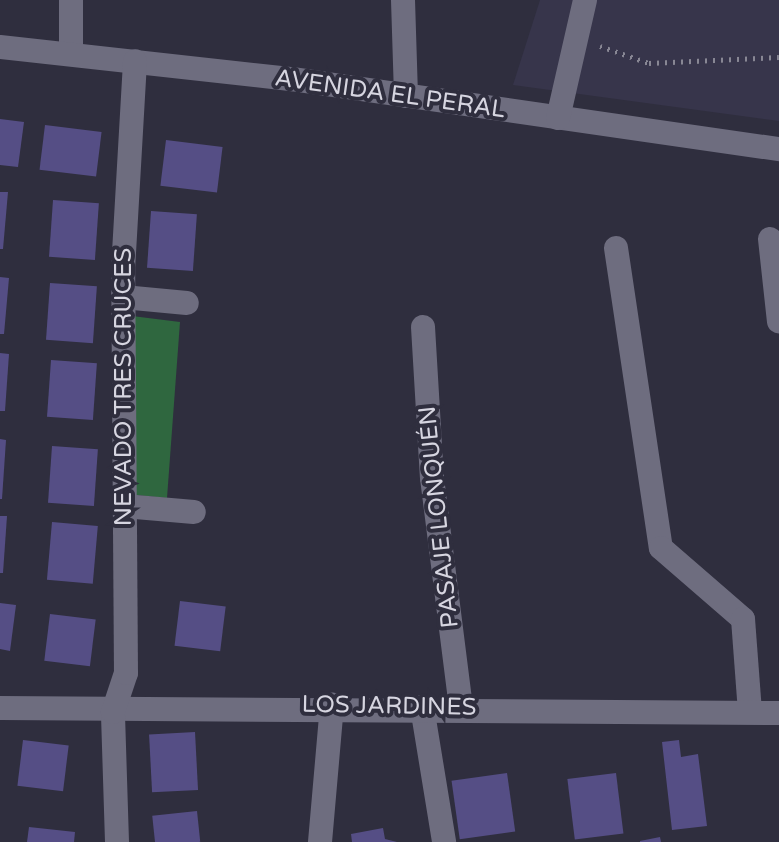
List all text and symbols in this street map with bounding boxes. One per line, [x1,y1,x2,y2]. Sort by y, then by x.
street label: AVENIDA EL PERAL [273,64,507,124]
street label: NEVADO TRES CRUCES [110,248,138,526]
street label: PASAJE LONQUÉN [413,404,465,630]
street label: LOS JARDINES [301,690,477,722]

